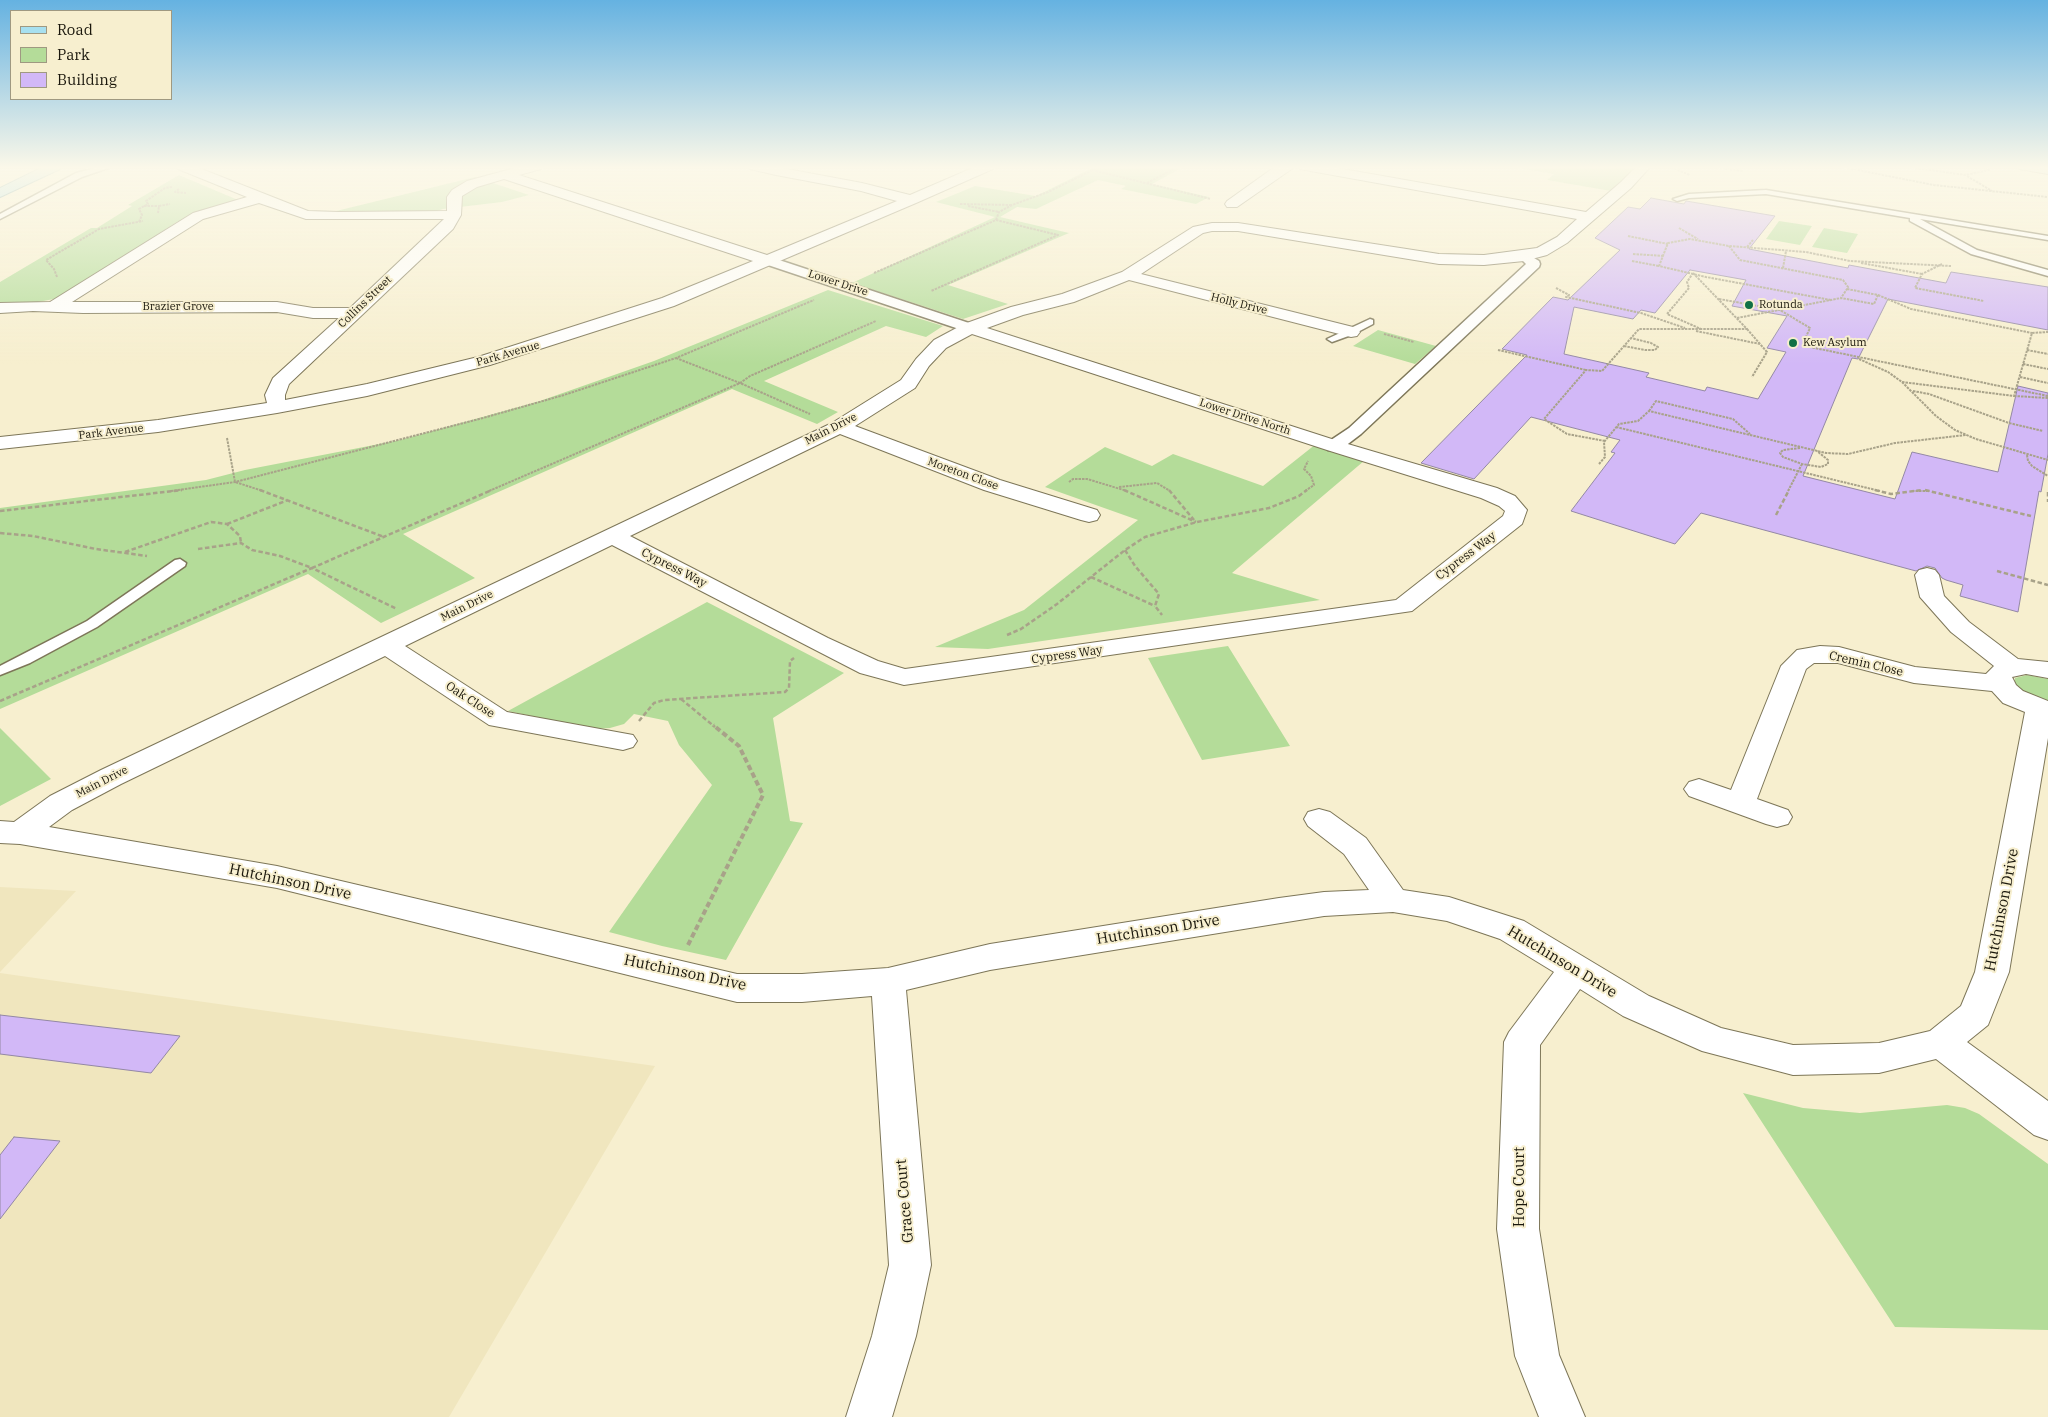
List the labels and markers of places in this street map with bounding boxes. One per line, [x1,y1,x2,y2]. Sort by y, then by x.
place label: Rotunda [1759,298,1803,312]
marker: Rotunda [1743,299,1755,311]
place label: Kew Asylum [1803,336,1867,350]
marker: Kew Asylum [1787,337,1799,349]

